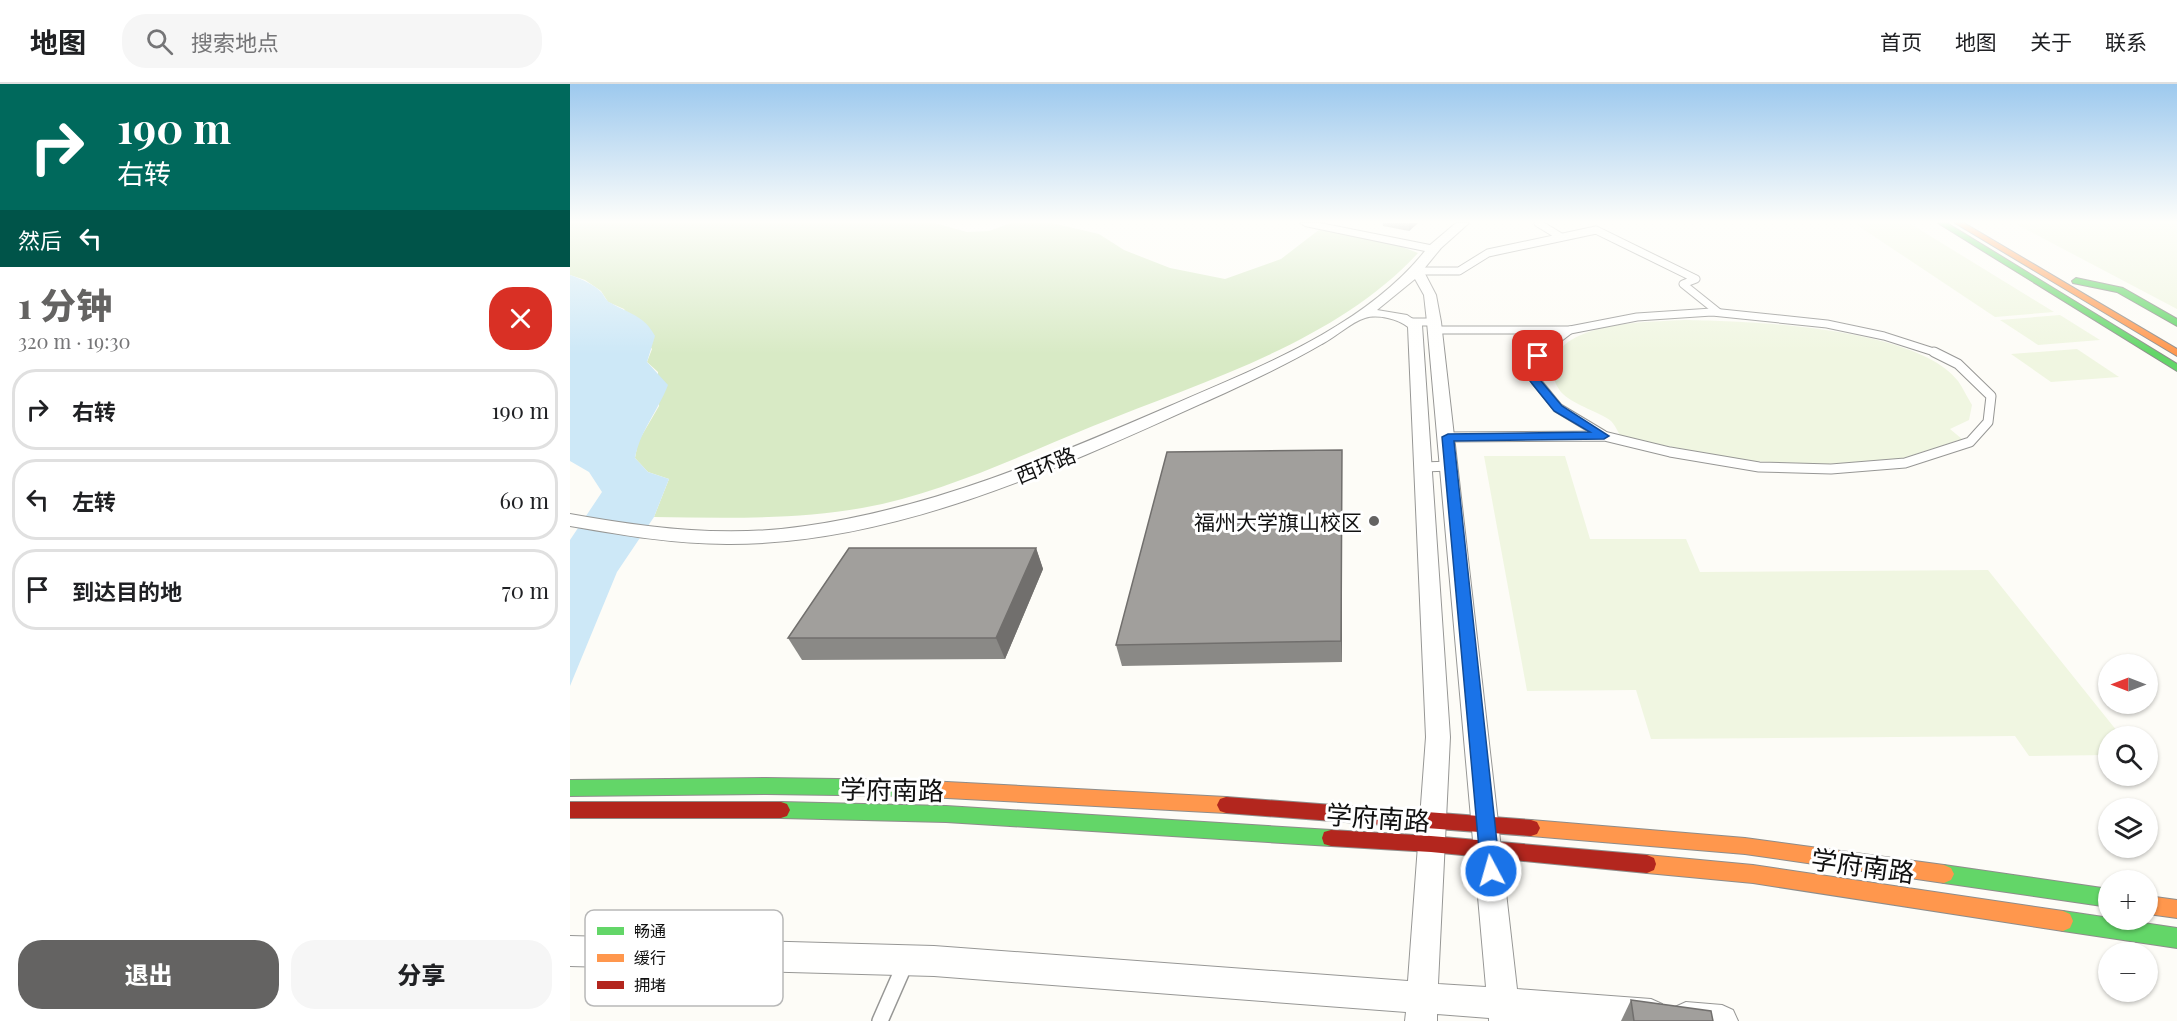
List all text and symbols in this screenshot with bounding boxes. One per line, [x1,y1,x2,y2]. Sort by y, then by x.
search box [122,14,542,68]
text: 地图 [30,23,86,60]
icon: search [143,25,176,58]
text: 搜索地点 [191,27,279,57]
text: 首页 [1880,27,1922,55]
text: 地图 [1955,27,1997,55]
text: 关于 [2030,27,2072,55]
text: 联系 [2105,27,2147,55]
text: 190 m [117,99,231,155]
icon: right [18,108,96,186]
text: 右转 [117,155,171,191]
icon: left [74,222,107,255]
text: 然后 [18,225,62,255]
text: 1 分钟 [18,280,112,328]
button: close [489,287,552,350]
text: 320 m · 19:30 [18,327,131,354]
pin [1512,330,1563,381]
icon: arrive [1521,339,1554,372]
icon: right [21,393,54,426]
text: 190 m [491,395,549,425]
text: 右转 [72,396,116,426]
street label: 西环路 [1011,439,1079,489]
icon: left [21,483,54,516]
text: 60 m [499,485,549,515]
text: 左转 [72,486,116,516]
place label: 福州大学旗山校区 [1194,507,1362,535]
marker: 福州大学旗山校区 [1367,514,1381,528]
icon: arrive [21,573,54,606]
text: 70 m [502,575,549,605]
text: 到达目的地 [72,576,182,606]
north arrow [2098,654,2158,714]
map controls [2098,654,2158,1002]
button: search [2098,726,2158,786]
street label: 学府南路 [840,771,944,807]
street label: 学府南路 [1325,796,1431,838]
button: layers [2098,798,2158,858]
position arrow [1459,839,1523,903]
street label: 学府南路 [1809,840,1917,890]
button: + [2098,870,2158,930]
legend [585,910,783,1006]
text: 畅通 [634,920,666,941]
button: 退出 [18,940,279,1009]
button: 分享 [291,940,552,1009]
button: − [2098,942,2158,1002]
text: 缓行 [634,947,666,968]
text: 拥堵 [634,974,666,995]

